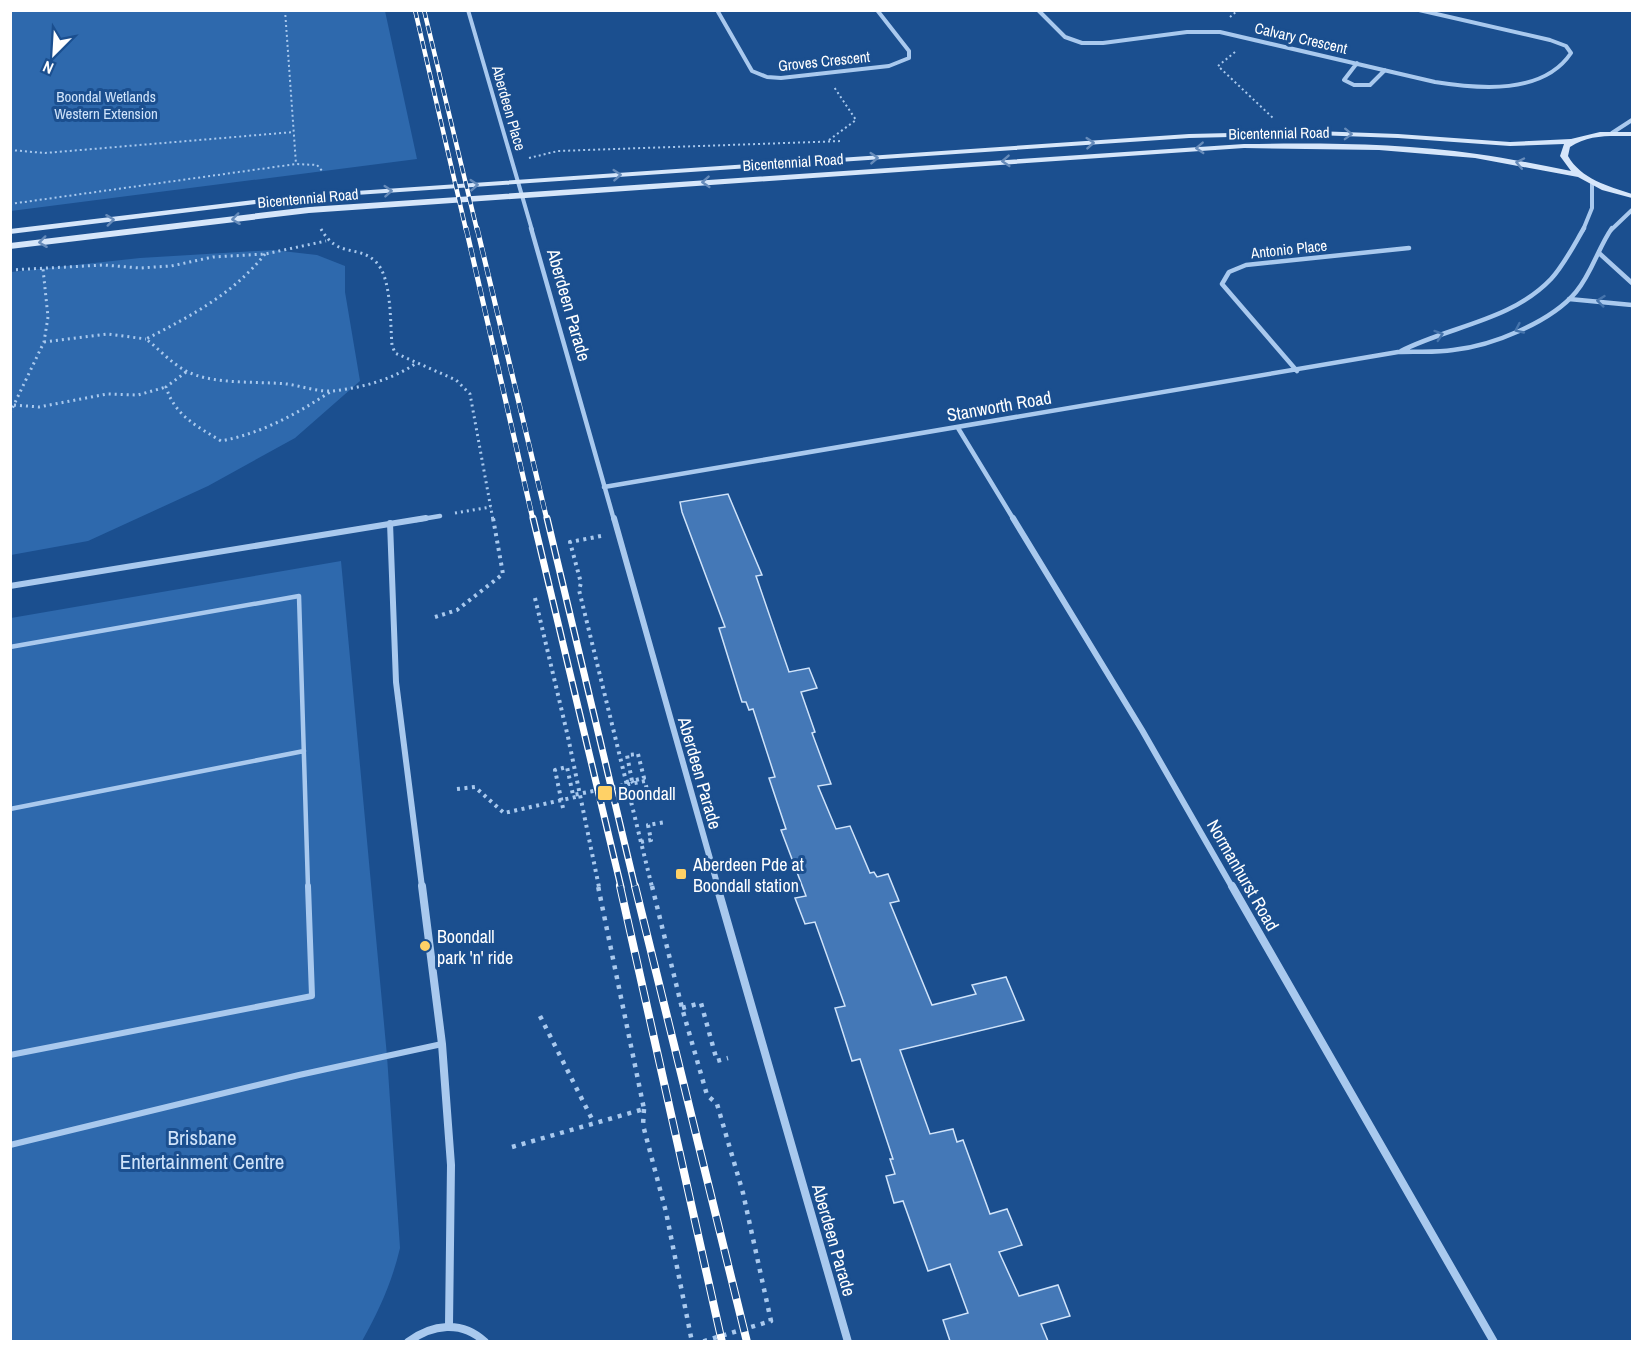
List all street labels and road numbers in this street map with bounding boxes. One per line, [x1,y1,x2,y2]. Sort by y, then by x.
street label: Calvary Crescent [1253,17,1350,59]
street label: Groves Crescent [777,46,872,76]
street label: Aberdeen Place [487,62,531,153]
street label: Bicentennial Road [1228,122,1330,144]
street label: Bicentennial Road [742,148,844,176]
street label: Bicentennial Road [257,183,359,213]
street label: Antonio Place [1249,235,1328,264]
street label: Aberdeen Parade [541,245,597,364]
street label: Stanworth Road [945,385,1053,427]
street label: Aberdeen Parade [672,713,728,832]
street label: Normanhurst Road [1201,815,1285,935]
street label: Aberdeen Parade [806,1180,862,1299]

